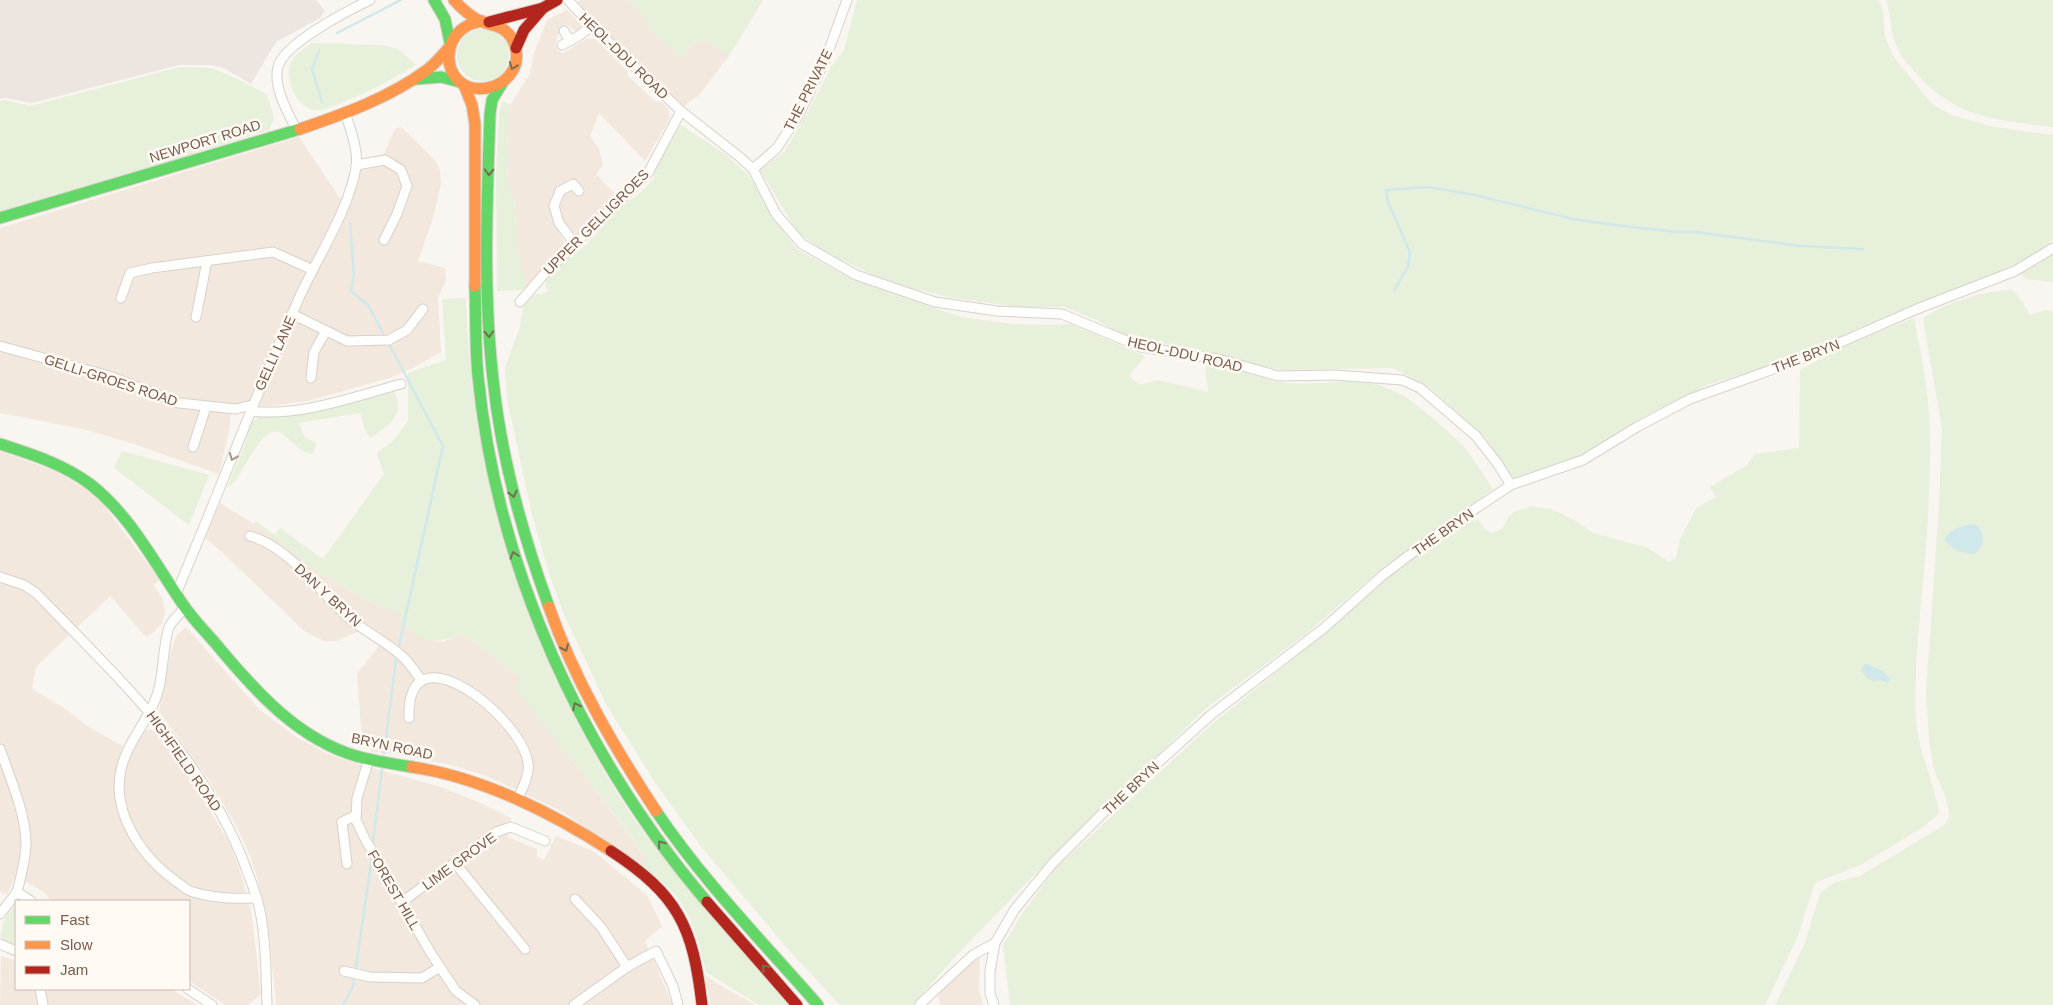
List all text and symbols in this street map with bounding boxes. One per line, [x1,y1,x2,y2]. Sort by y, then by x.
street label: HEOL-DDU ROAD [576,9,672,103]
street label: THE PRIVATE [781,46,835,134]
one-way arrow [509,61,519,70]
street label: NEWPORT ROAD [147,116,263,166]
street label: UPPER GELLIGROES [540,166,652,278]
one-way arrow [484,168,494,176]
street label: GELLI LANE [251,313,299,393]
one-way arrow [484,330,495,338]
street label: HEOL-DDU ROAD [1126,333,1244,375]
street label: THE BRYN [1770,336,1842,376]
street label: GELLI-GROES ROAD [42,351,180,409]
one-way arrow [229,452,239,461]
one-way arrow [507,490,518,499]
street label: THE BRYN [1410,505,1476,559]
one-way arrow [510,552,520,560]
street label: DAN Y BRYN [292,560,364,630]
one-way arrow [559,643,570,652]
one-way arrow [572,702,582,711]
street label: HIGHFIELD ROAD [143,708,225,814]
street label: BRYN ROAD [350,730,434,762]
street label: THE BRYN [1100,758,1162,818]
street label: LIME GROVE [419,829,499,893]
one-way arrow [658,840,667,850]
street label: FOREST HILL [365,847,424,933]
legend [15,900,190,990]
text: Fast [60,911,90,928]
text: Slow [60,936,93,953]
text: Jam [60,961,88,978]
one-way arrow [762,965,771,974]

